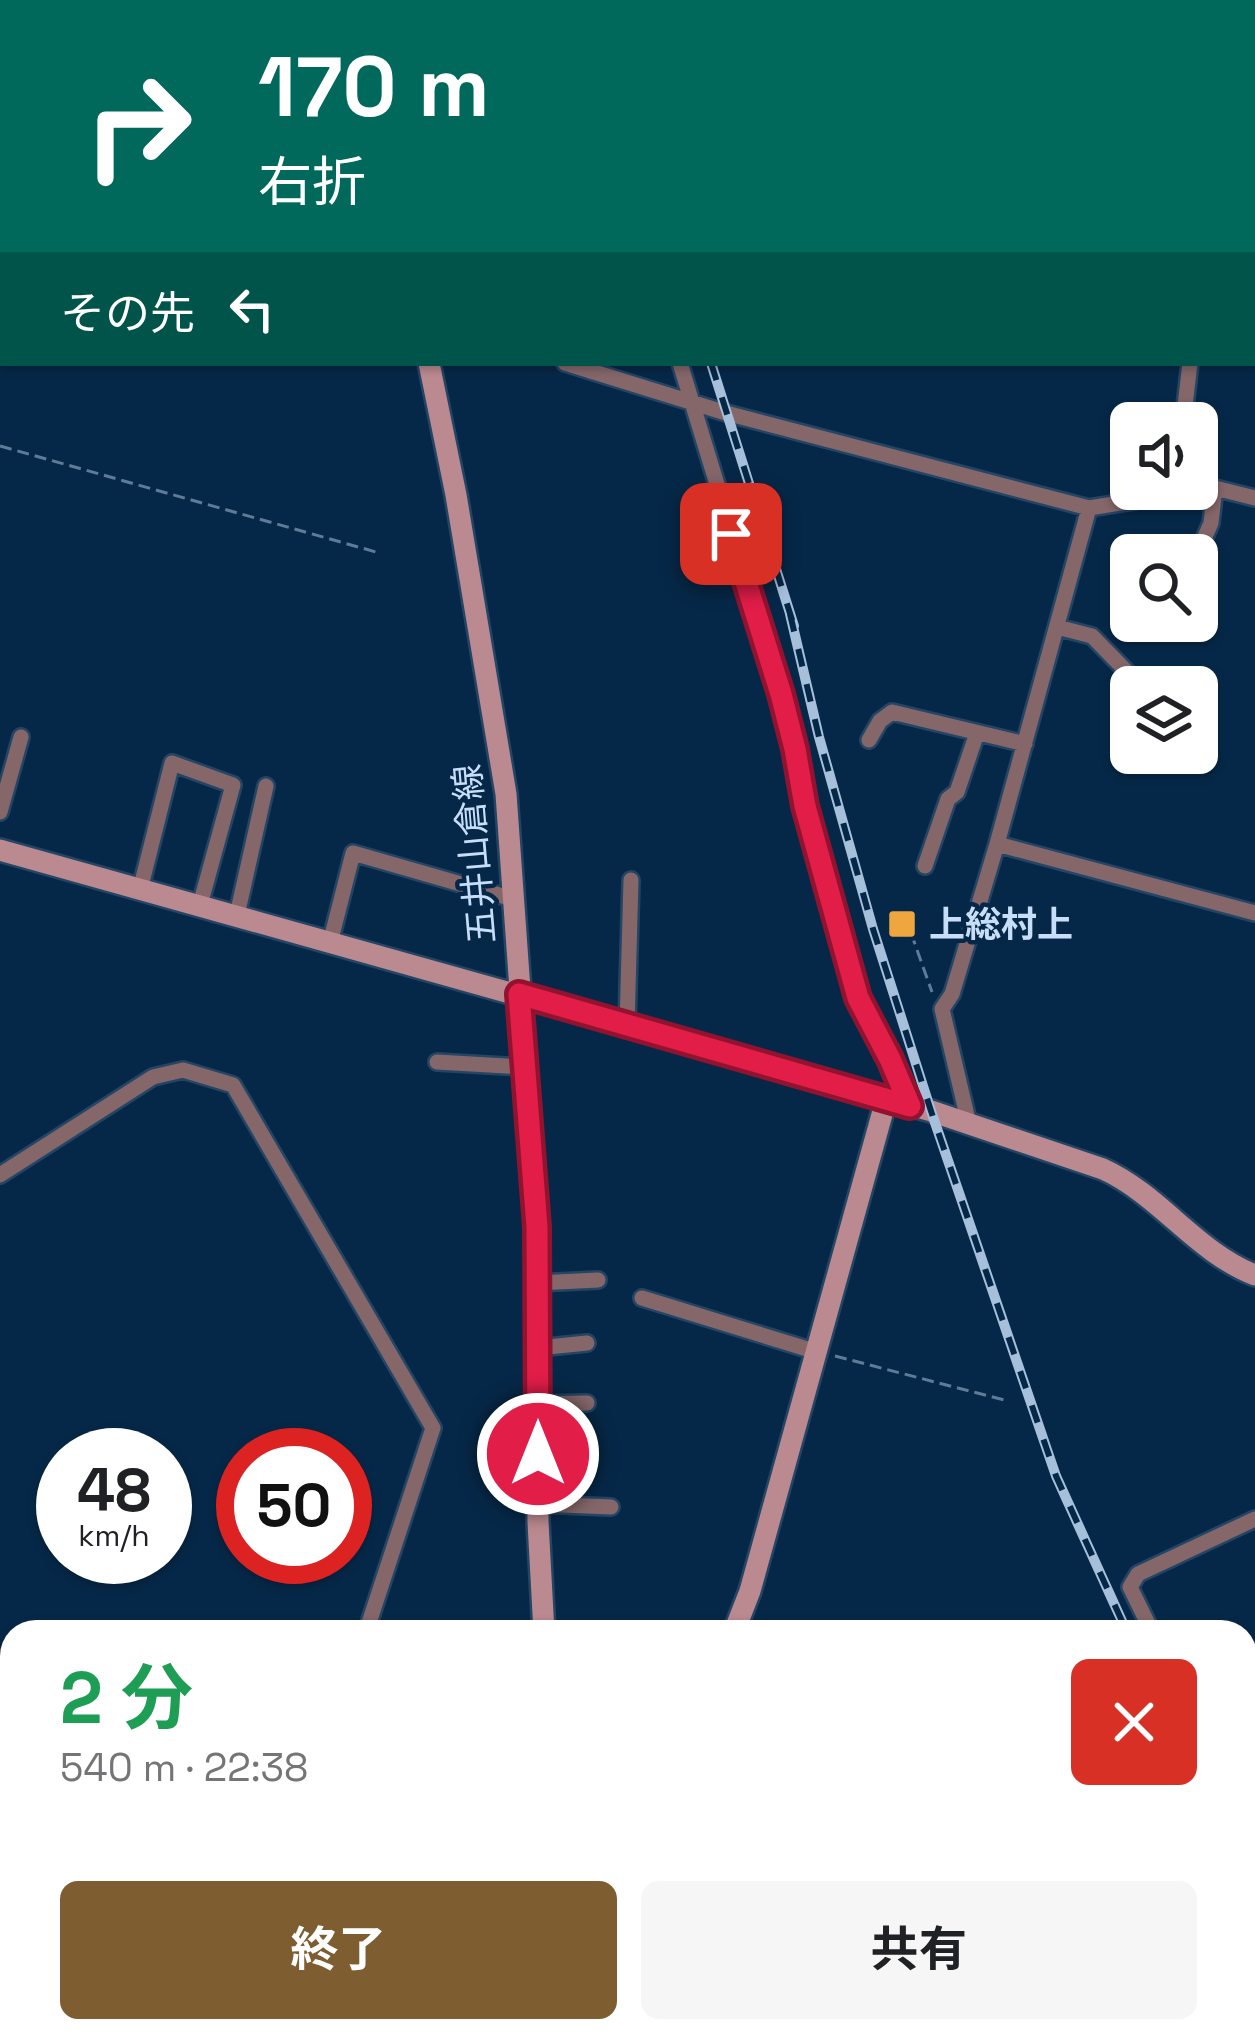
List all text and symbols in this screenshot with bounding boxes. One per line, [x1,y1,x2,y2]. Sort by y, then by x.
text: 170 m [258,33,490,141]
icon: right [60,48,216,204]
text: 右折 [258,148,366,217]
icon: left [219,276,285,342]
text: その先 [60,285,195,342]
map controls [1110,402,1218,774]
button: sound [1110,402,1218,510]
pin [680,483,782,585]
icon: arrive [698,501,764,567]
button: search [1110,534,1218,642]
button: layers [1110,666,1218,774]
street label: 五井山倉線 [444,762,506,946]
place label: 上総村上 [929,902,1073,948]
marker: 上総村上 [886,908,918,940]
position arrow [475,1391,601,1517]
speed limit sign: 50 [216,1428,372,1584]
text: 48 [77,1452,151,1529]
text: km/h [78,1516,150,1555]
text: 2 分 [60,1652,193,1744]
button: close [1071,1659,1197,1785]
text: 540 m · 22:38 [60,1743,308,1792]
button: 終了 [60,1881,617,2019]
button: 共有 [641,1881,1197,2019]

